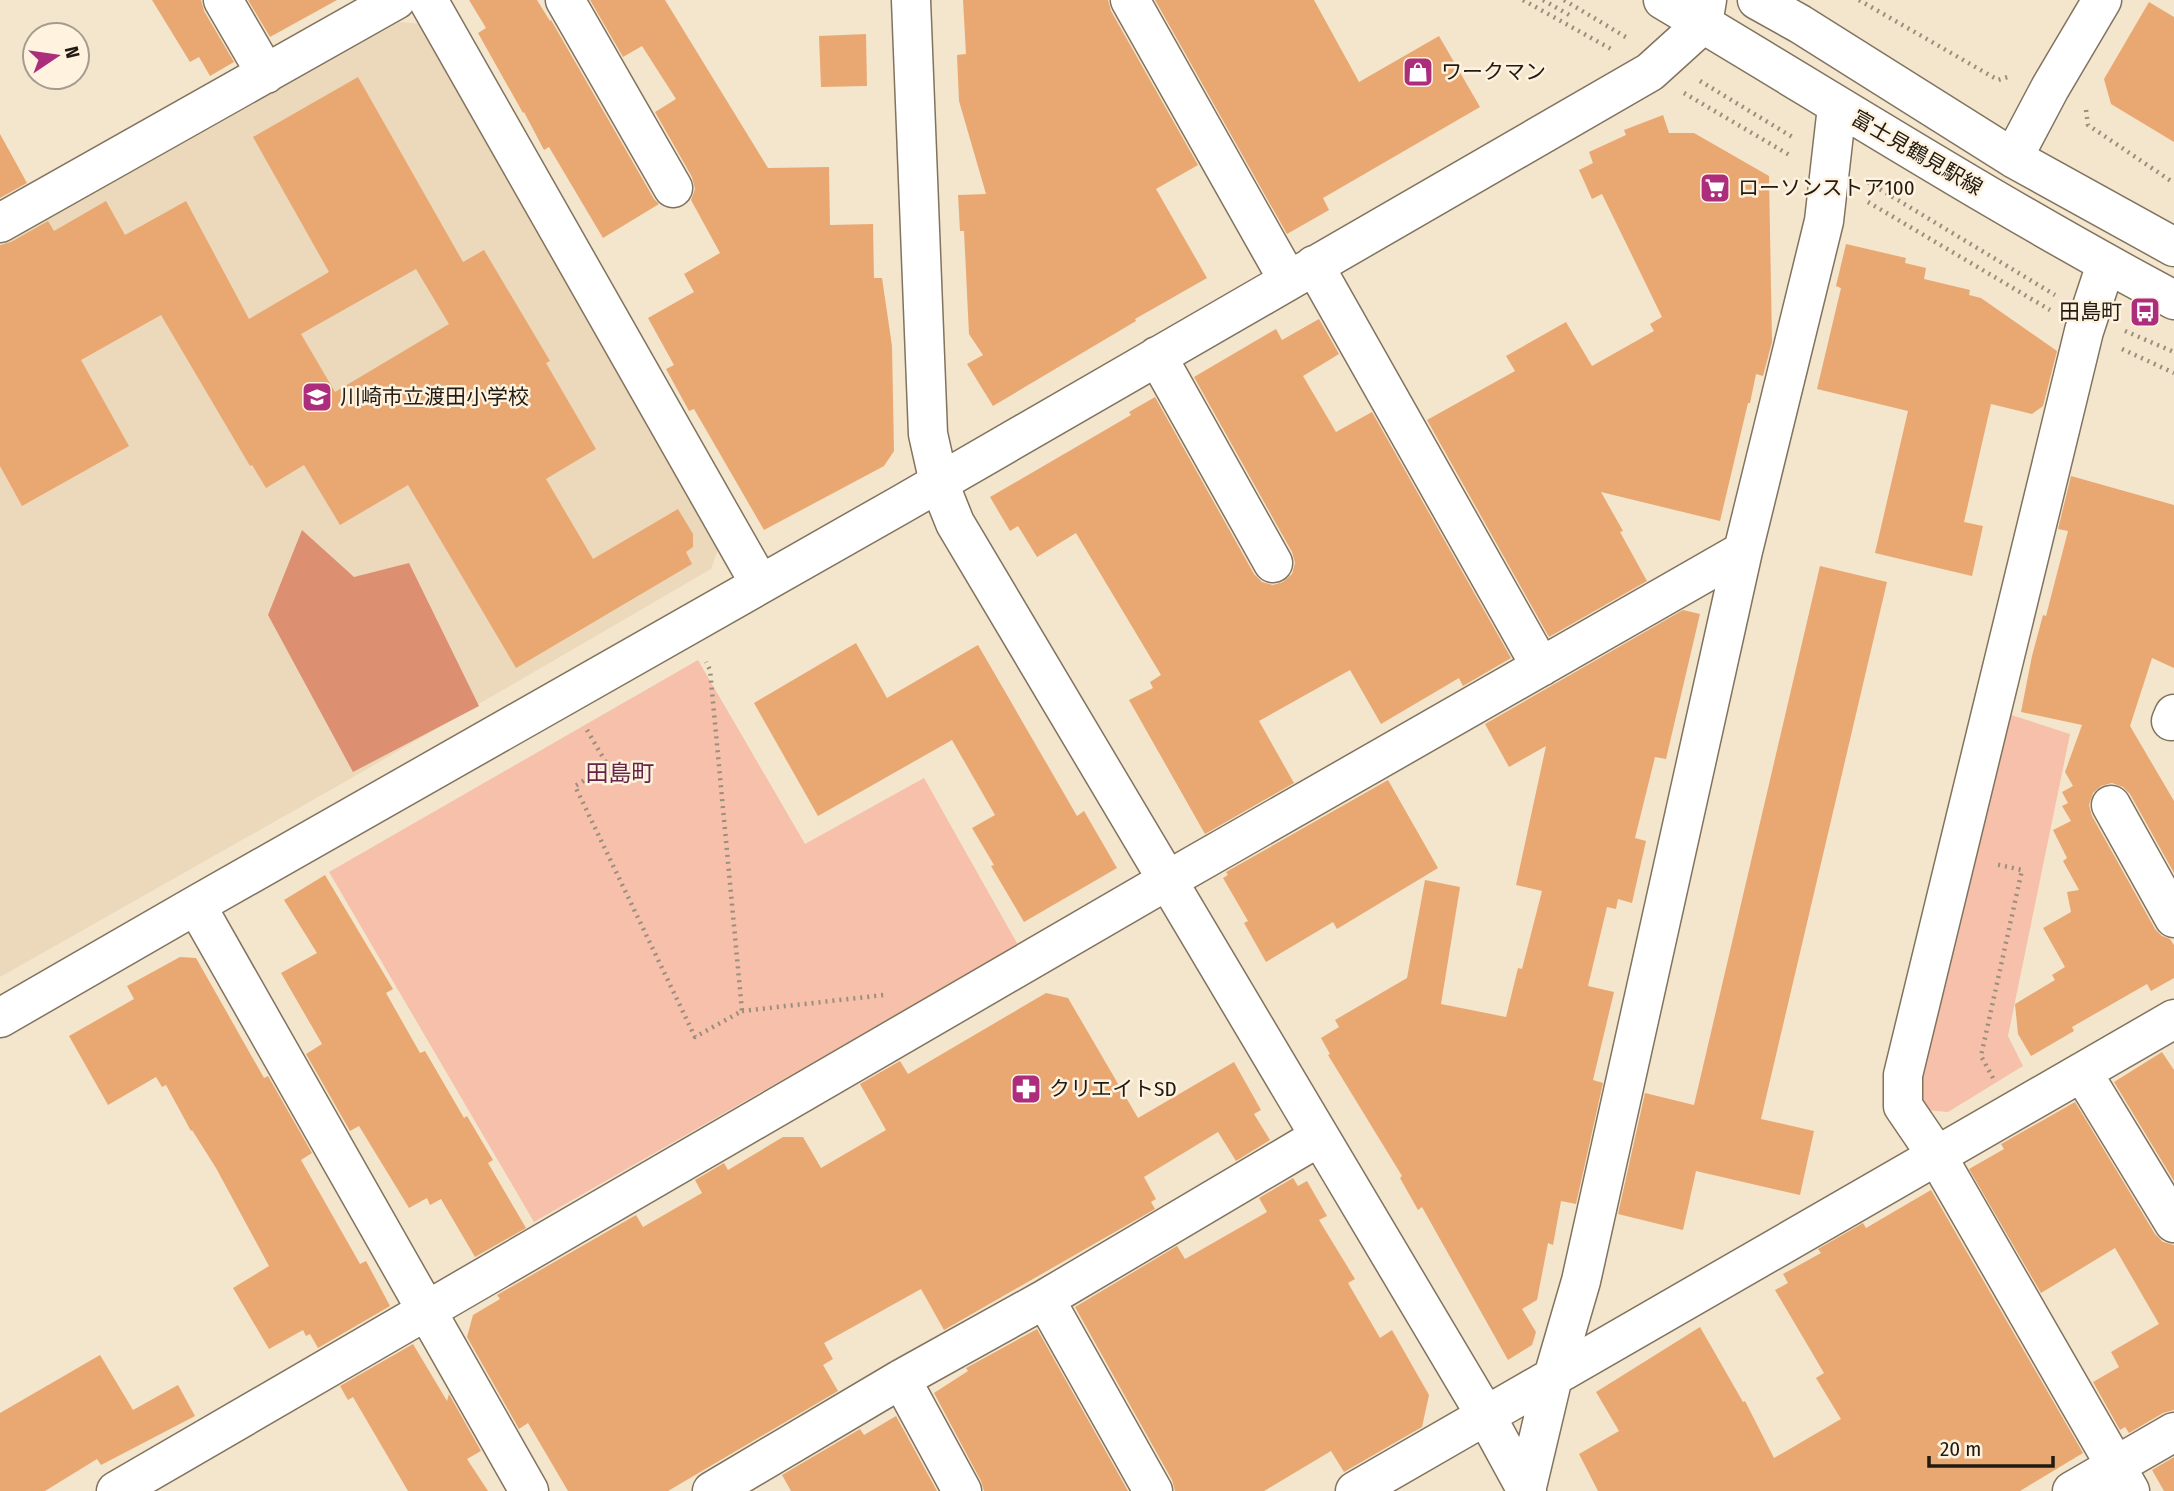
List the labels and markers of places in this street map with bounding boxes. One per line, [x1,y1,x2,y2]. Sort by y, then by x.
shop icon: ワークマン [1401,55,1435,89]
place label: ワークマン [1441,59,1546,85]
supermarket icon: ローソンストア100 [1698,171,1732,205]
place label: ローソンストア100 [1738,175,1915,201]
bus stop icon: 田島町 [2128,295,2162,329]
place label: 田島町 [2059,299,2122,325]
school or university icon: 川崎市立渡田小学校 [300,380,334,414]
place label: 川崎市立渡田小学校 [340,384,529,410]
pharmacy icon: クリエイトSD [1009,1072,1043,1106]
place label: クリエイトSD [1049,1076,1177,1102]

